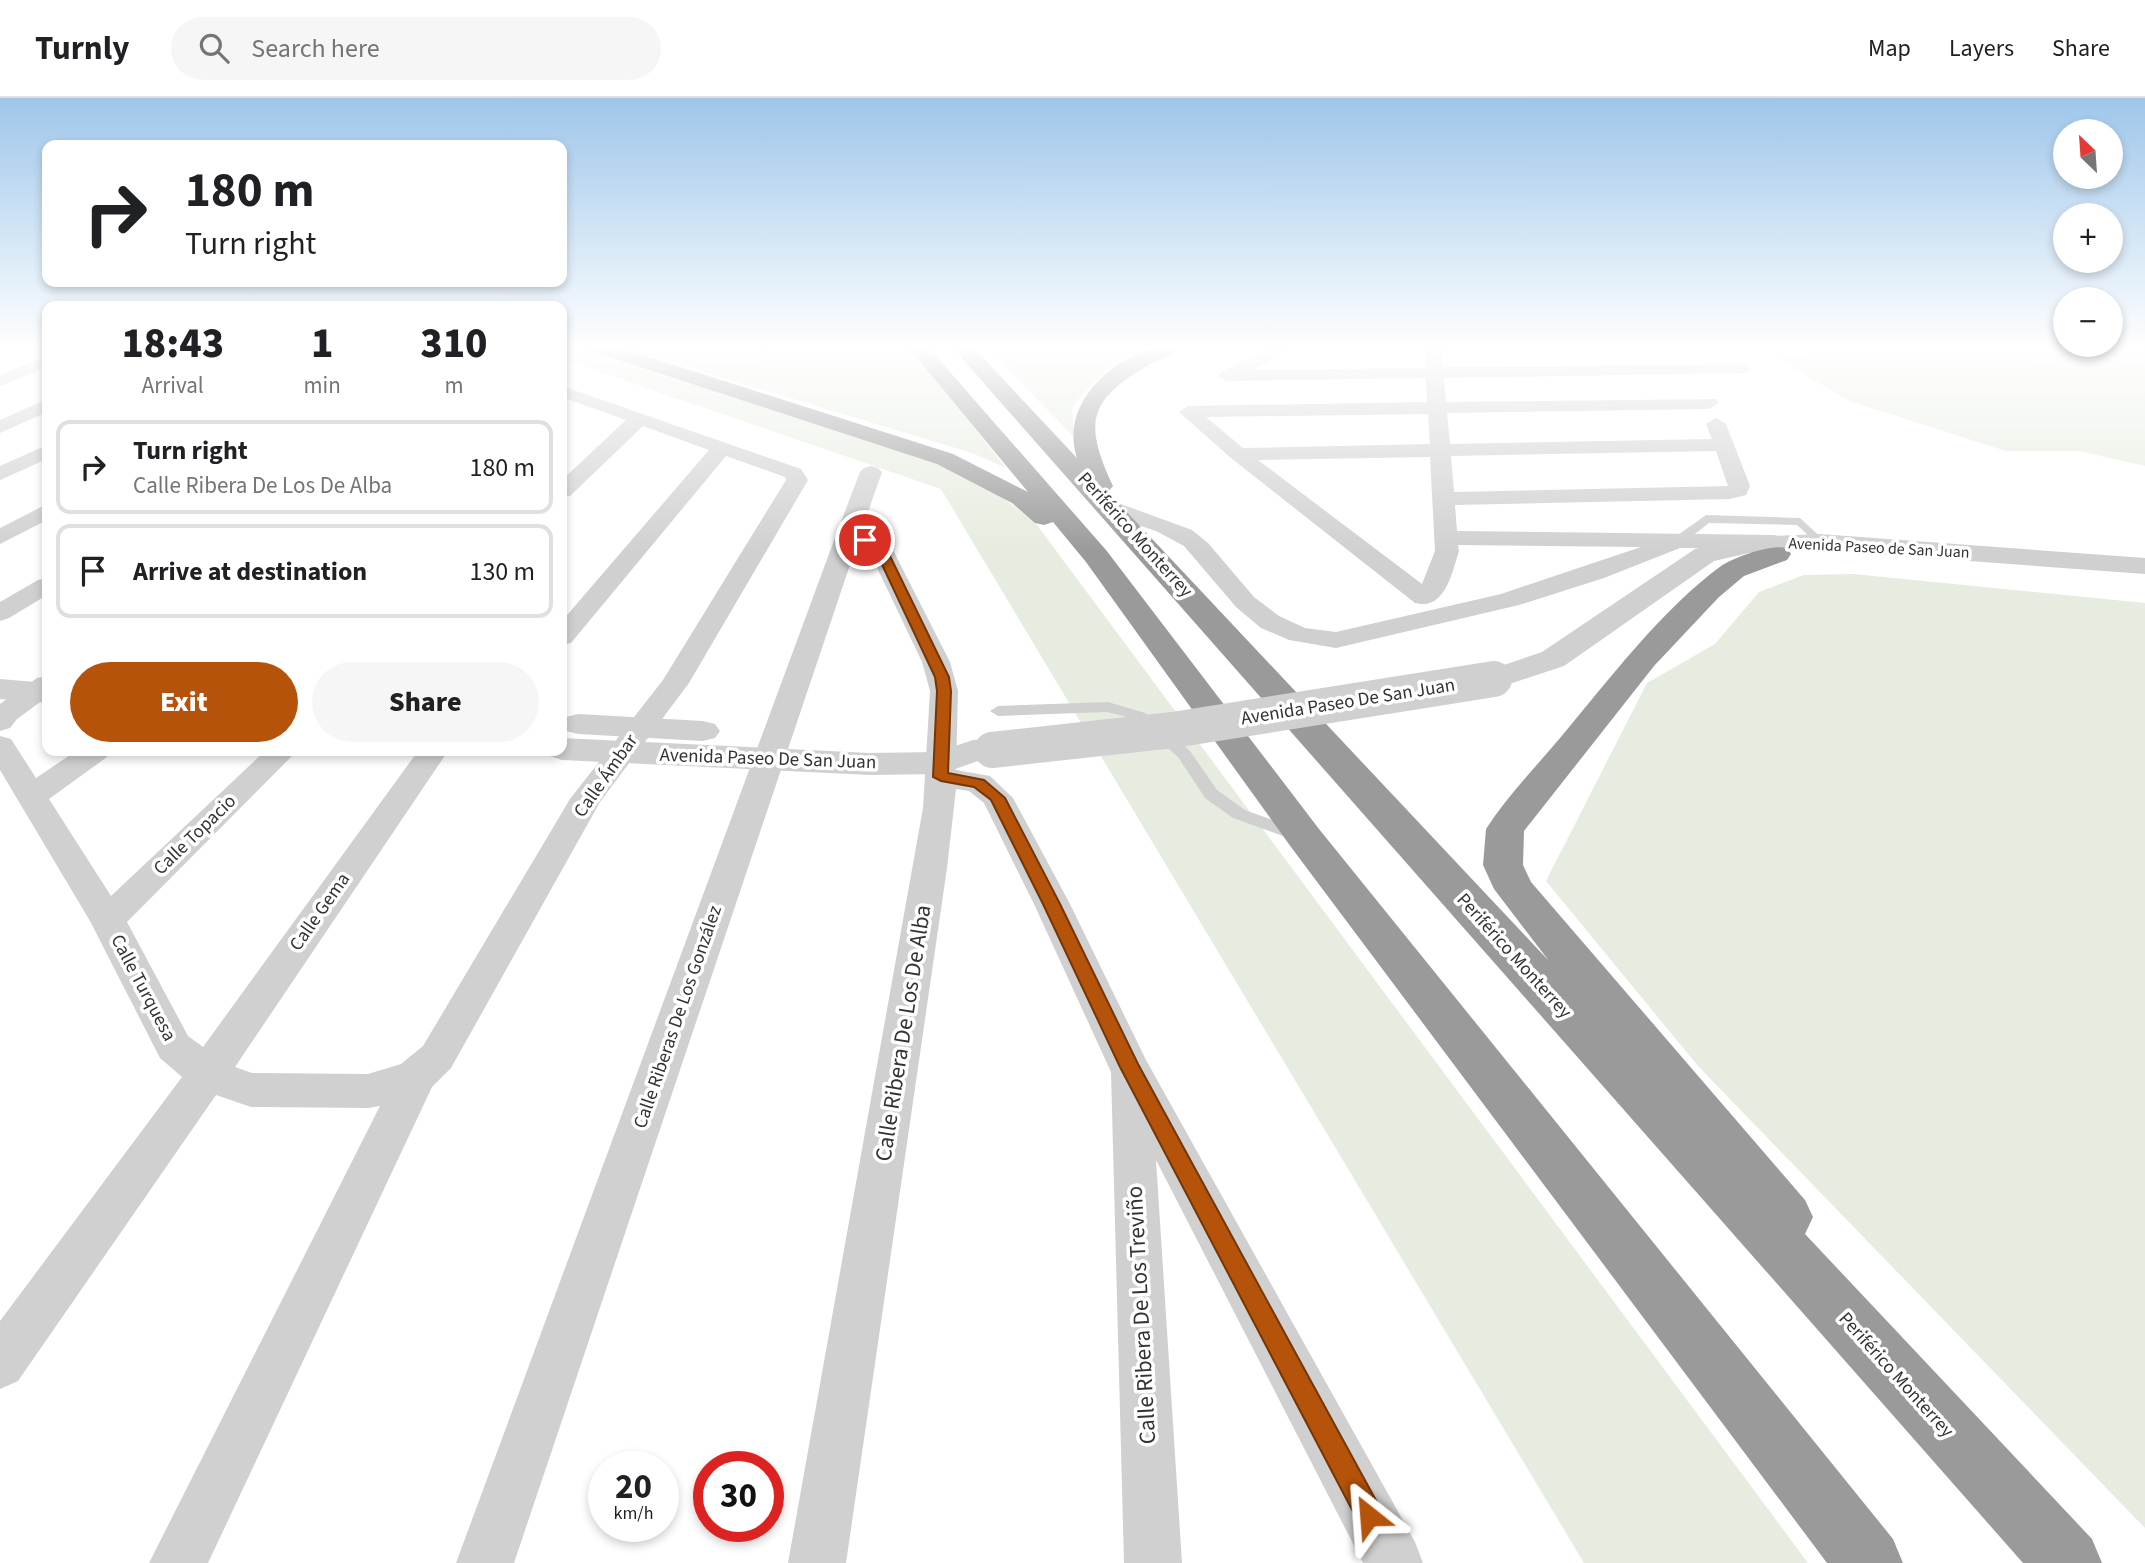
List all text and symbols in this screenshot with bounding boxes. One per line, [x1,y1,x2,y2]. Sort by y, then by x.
search box [171,17,661,80]
text: Turnly [35,25,129,72]
icon: search [195,29,233,67]
text: Search here [251,30,380,67]
text: Map [1868,31,1911,66]
text: Layers [1949,31,2014,66]
text: Share [2052,31,2110,66]
north arrow [2053,119,2123,189]
map controls [2053,119,2123,357]
text: 180 m [185,156,314,226]
icon: right [70,168,161,259]
button: + [2053,203,2123,273]
text: Turn right [185,221,316,267]
button: − [2053,287,2123,357]
text: 18:43 [121,314,224,374]
text: 1 [311,314,333,374]
text: 310 [420,314,488,374]
text: Arrival [142,369,204,402]
text: min [304,369,341,402]
text: m [444,369,463,402]
text: Turn right [133,432,248,469]
icon: right [74,448,112,486]
text: 180 m [469,449,535,486]
street label: Periférico Monterrey [1071,466,1199,604]
text: Calle Ribera De Los De Alba [133,469,392,502]
pin [835,510,895,570]
icon: arrive [846,521,884,559]
street label: Avenida Paseo de San Juan [1788,532,1970,564]
icon: arrive [74,552,112,590]
text: Arrive at destination [133,553,367,590]
text: 130 m [469,553,535,590]
button: Exit [70,662,298,742]
button: Share [312,662,539,742]
street label: Avenida Paseo De San Juan [1239,672,1457,732]
street label: Calle Ámbar [567,729,645,823]
street label: Avenida Paseo De San Juan [659,742,877,776]
street label: Calle Topacio [147,788,243,882]
street label: Calle Gema [283,867,357,957]
street label: Periférico Monterrey [1450,887,1578,1025]
street label: Calle Riberas De Los González [627,902,729,1132]
street label: Calle Ribera De Los De Alba [866,902,940,1164]
street label: Calle Turquesa [104,930,182,1046]
street label: Calle Ribera De Los Treviño [1118,1185,1164,1445]
street label: Periférico Monterrey [1832,1306,1960,1444]
speed limit sign: 30 [693,1451,784,1542]
text: 20 [615,1462,652,1512]
position arrow [1332,1479,1406,1553]
text: km/h [614,1501,653,1526]

